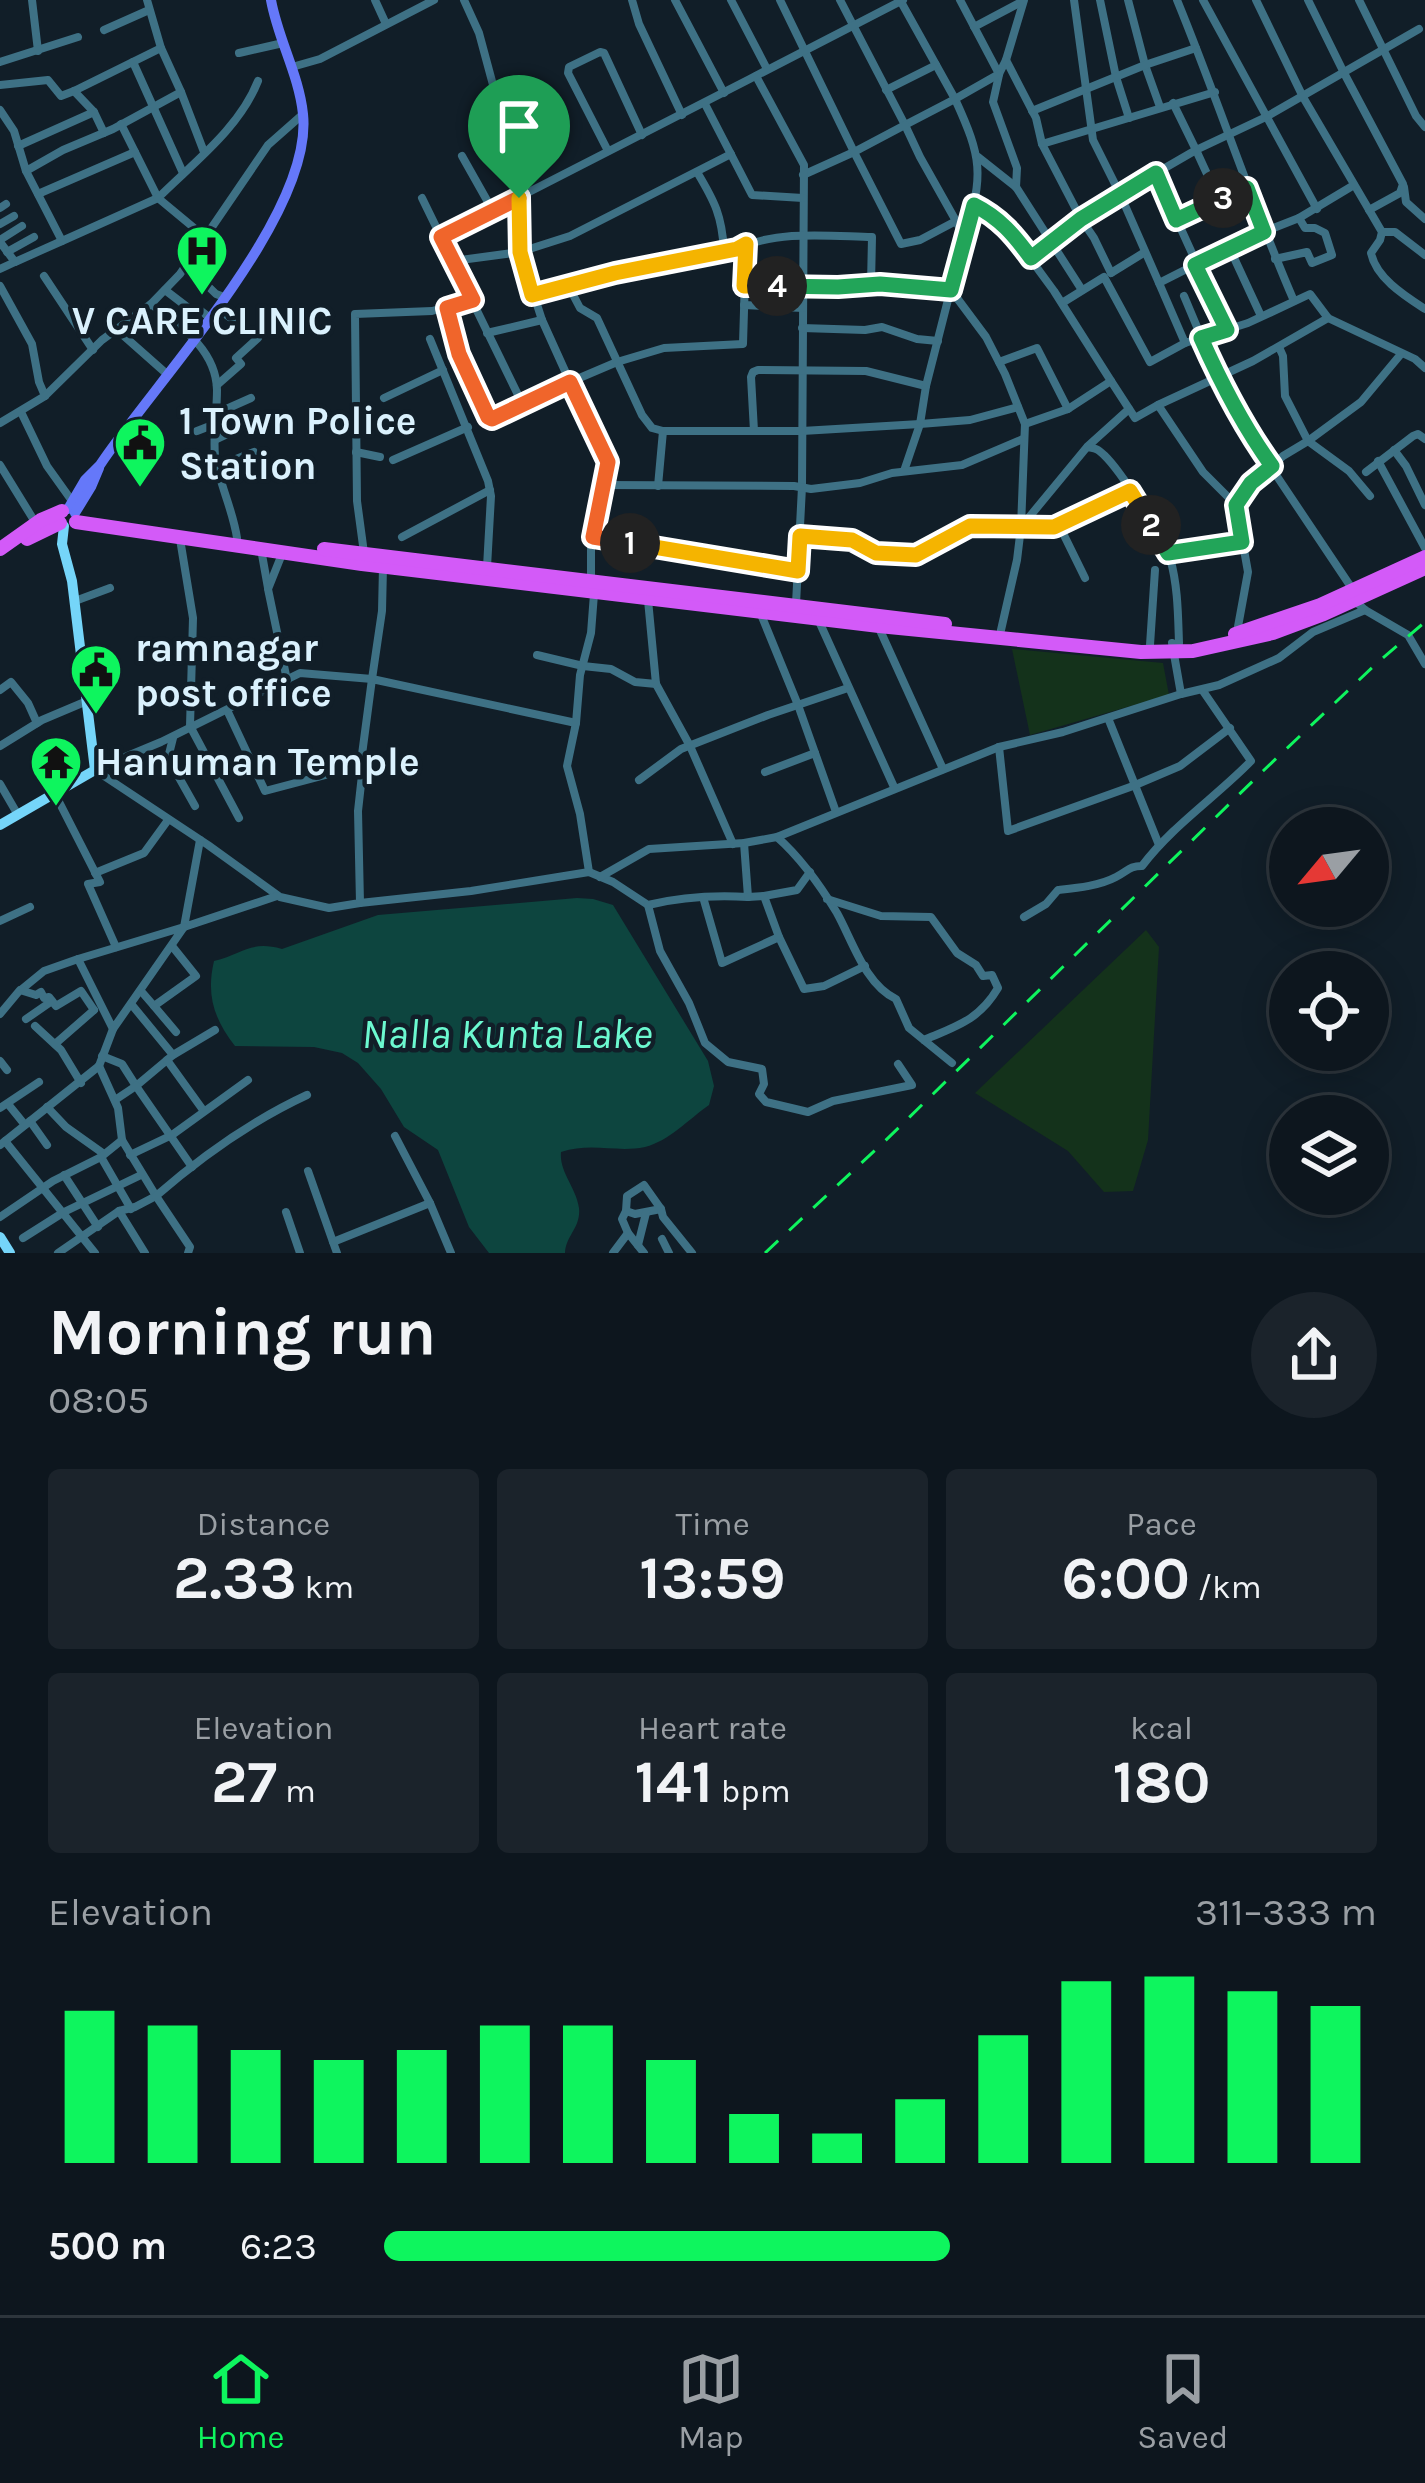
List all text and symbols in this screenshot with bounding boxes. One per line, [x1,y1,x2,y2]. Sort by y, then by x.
pin [468,75,570,198]
icon: arrive [486,93,552,159]
pin: 3 [1193,168,1253,228]
text: 3 [1213,179,1233,217]
hospital icon: V CARE CLINIC [174,223,230,297]
pin: 4 [747,256,807,316]
text: 4 [767,267,787,305]
place label: V CARE CLINIC [72,298,332,344]
place label: 1 Town Police Station [179,398,416,489]
public building icon: 1 Town Police Station [112,415,168,489]
pin: 2 [1121,495,1181,555]
text: 2 [1141,506,1161,544]
pin: 1 [600,513,660,573]
text: 1 [624,524,636,562]
place label: ramnagar post office [135,625,332,716]
public building icon: ramnagar post office [68,642,124,716]
temple icon: Hanuman Temple [28,734,84,808]
place label: Hanuman Temple [95,739,420,785]
north arrow [1269,807,1389,927]
map controls [1269,807,1389,1215]
button: locate [1269,951,1389,1071]
water label: Nalla Kunta Lake [361,1009,653,1059]
button: layers [1269,1095,1389,1215]
button: share [1251,1292,1377,1418]
text: Morning run [48,1293,436,1371]
text: 08:05 [48,1377,149,1423]
text: Distance [197,1505,330,1543]
text: Time [675,1505,750,1543]
text: Pace [1126,1505,1197,1543]
text: 2.33 [173,1543,297,1613]
text: 13:59 [639,1543,786,1613]
text: 6:00 [1061,1543,1190,1613]
text: km [297,1568,354,1606]
text: /km [1190,1568,1262,1606]
text: Elevation [194,1709,333,1747]
text: Heart rate [638,1709,787,1747]
text: kcal [1130,1709,1193,1747]
text: 27 [211,1747,277,1817]
text: 141 [634,1747,713,1817]
text: 180 [1112,1747,1211,1817]
text: m [277,1772,316,1810]
text: bpm [713,1772,791,1810]
text: Elevation [48,1889,213,1935]
text: 311–333 m [1195,1889,1377,1935]
text: 500 m [48,2223,167,2269]
text: 6:23 [240,2223,317,2269]
tab: Home [197,2346,285,2456]
tab: Map [678,2346,744,2456]
tab: Saved [1137,2346,1228,2456]

